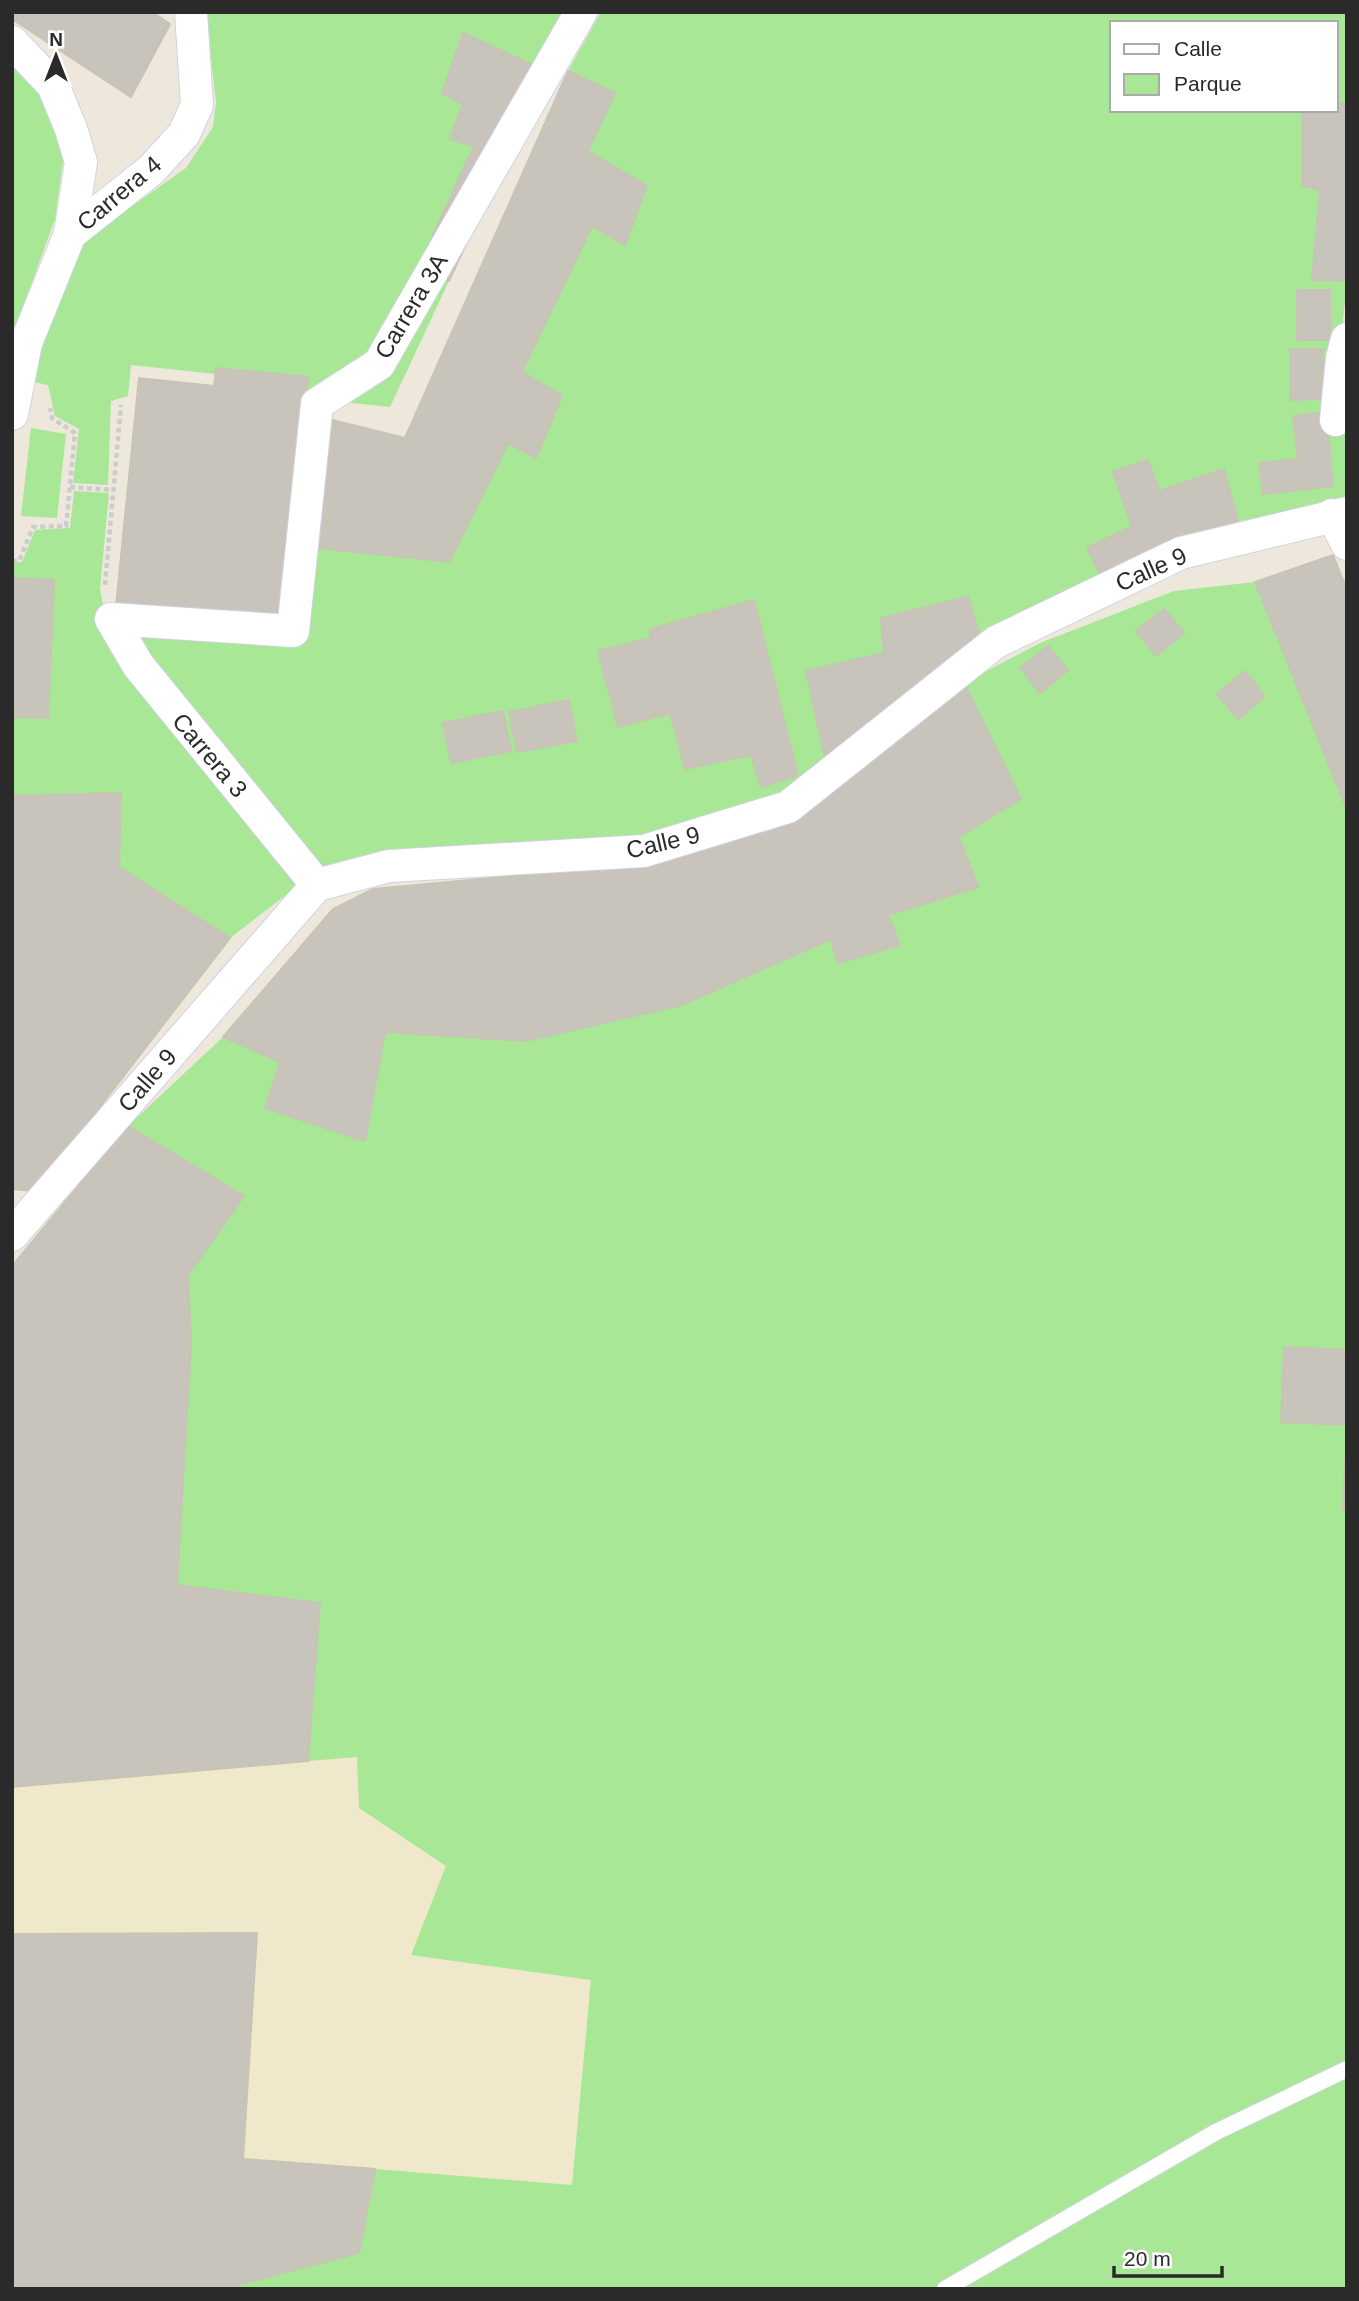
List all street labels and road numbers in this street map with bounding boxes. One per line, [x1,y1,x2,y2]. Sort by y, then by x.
street label: Carrera 4 [71,150,167,236]
street label: Carrera 3A [369,249,453,363]
street label: Calle 9 [1111,541,1191,597]
street label: Carrera 3 [167,707,253,803]
street label: Calle 9 [624,820,702,864]
street label: Calle 9 [112,1043,182,1117]

